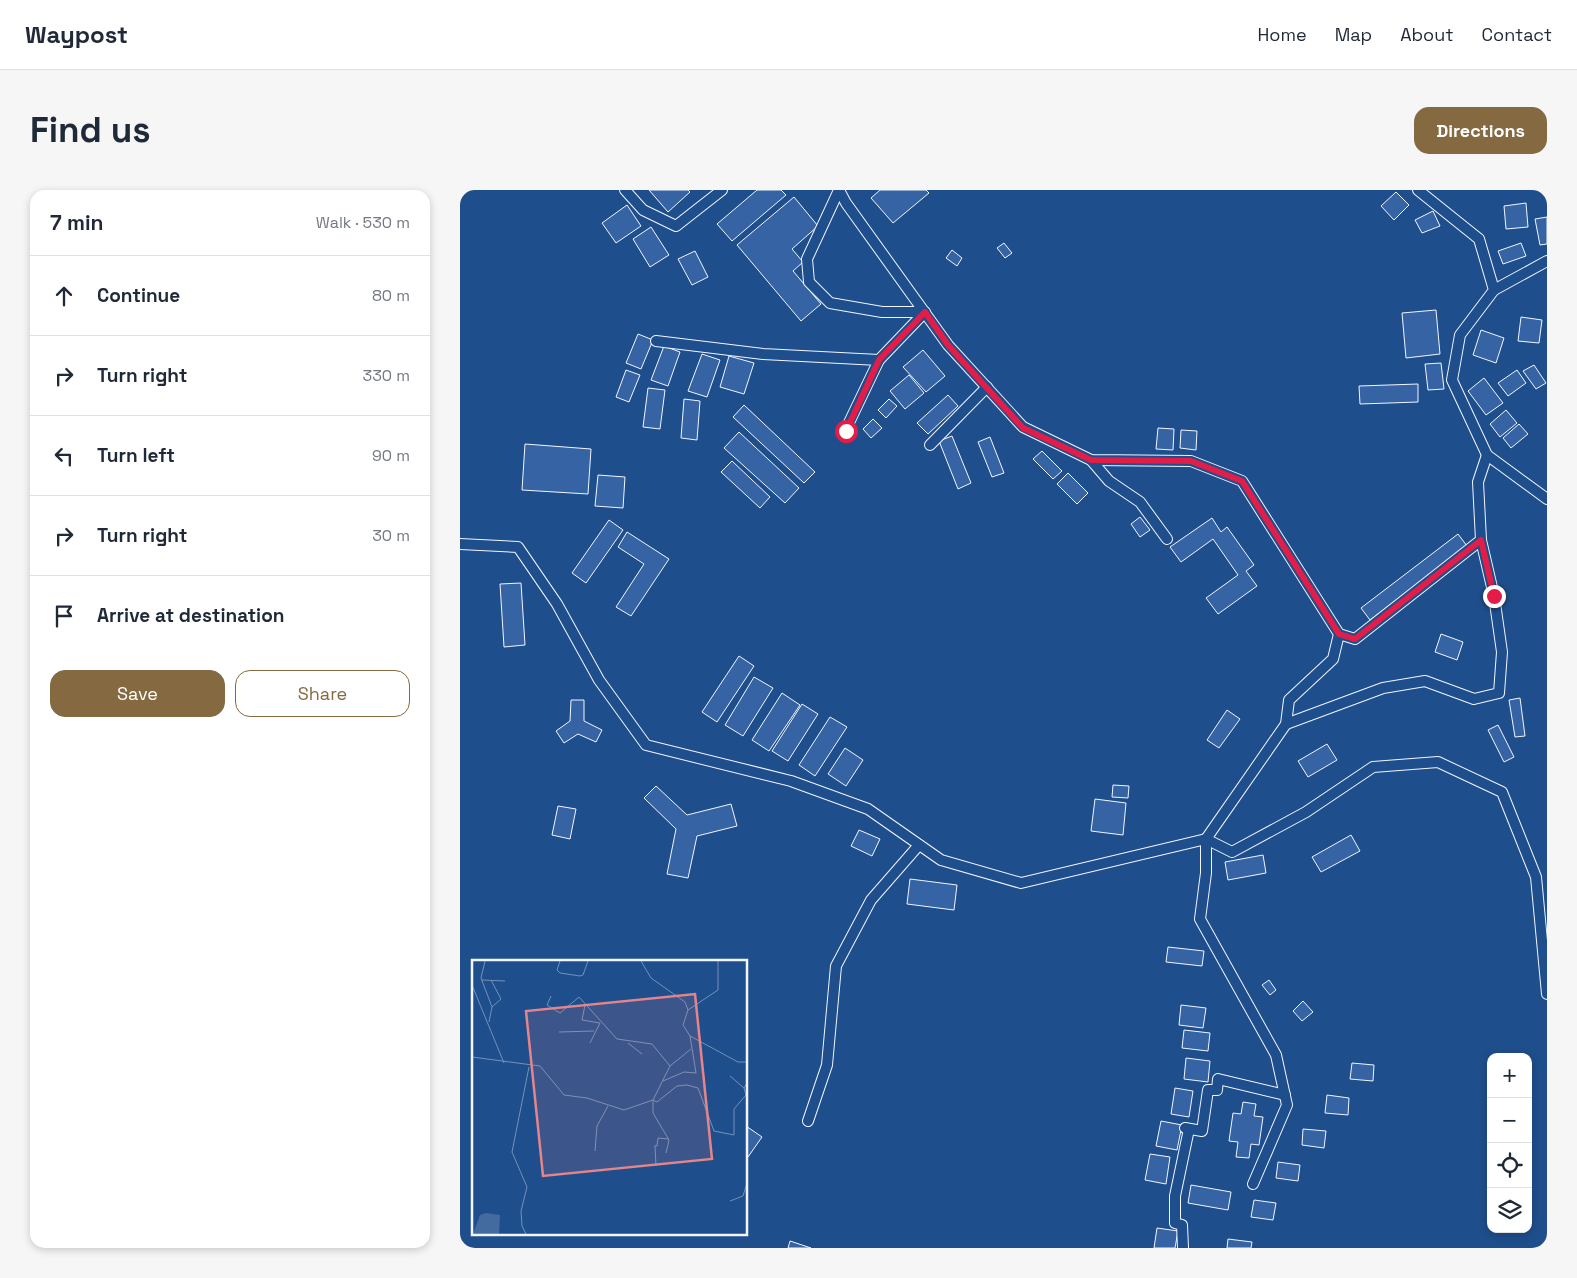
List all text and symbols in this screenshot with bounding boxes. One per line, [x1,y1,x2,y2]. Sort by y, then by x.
text: Waypost [25,19,128,50]
text: Home [1258,23,1307,46]
text: Map [1335,23,1372,46]
text: About [1400,23,1454,46]
text: Contact [1482,23,1552,46]
button: Directions [1414,107,1547,154]
text: Find us [30,108,151,152]
text: 7 min [50,209,103,236]
text: Walk · 530 m [316,212,410,233]
icon: ahead [50,282,78,310]
text: Continue [97,283,180,308]
text: 80 m [372,285,410,306]
icon: right [50,362,78,390]
text: Turn right [97,363,187,388]
text: 330 m [363,365,410,386]
route start [835,420,858,443]
icon: left [50,442,78,470]
text: Turn left [97,443,175,468]
text: 90 m [372,445,410,466]
icon: right [50,522,78,550]
text: Turn right [97,523,187,548]
text: 30 m [372,525,410,546]
route end [1483,585,1506,608]
icon: arrive [50,602,78,630]
text: Arrive at destination [97,603,285,628]
button: Save [50,670,225,717]
button: Share [235,670,410,717]
inset map [472,960,748,1236]
map controls [1487,1053,1532,1233]
button: + [1487,1053,1532,1098]
button: − [1487,1098,1532,1143]
button: locate [1487,1143,1532,1188]
button: layers [1487,1188,1532,1233]

